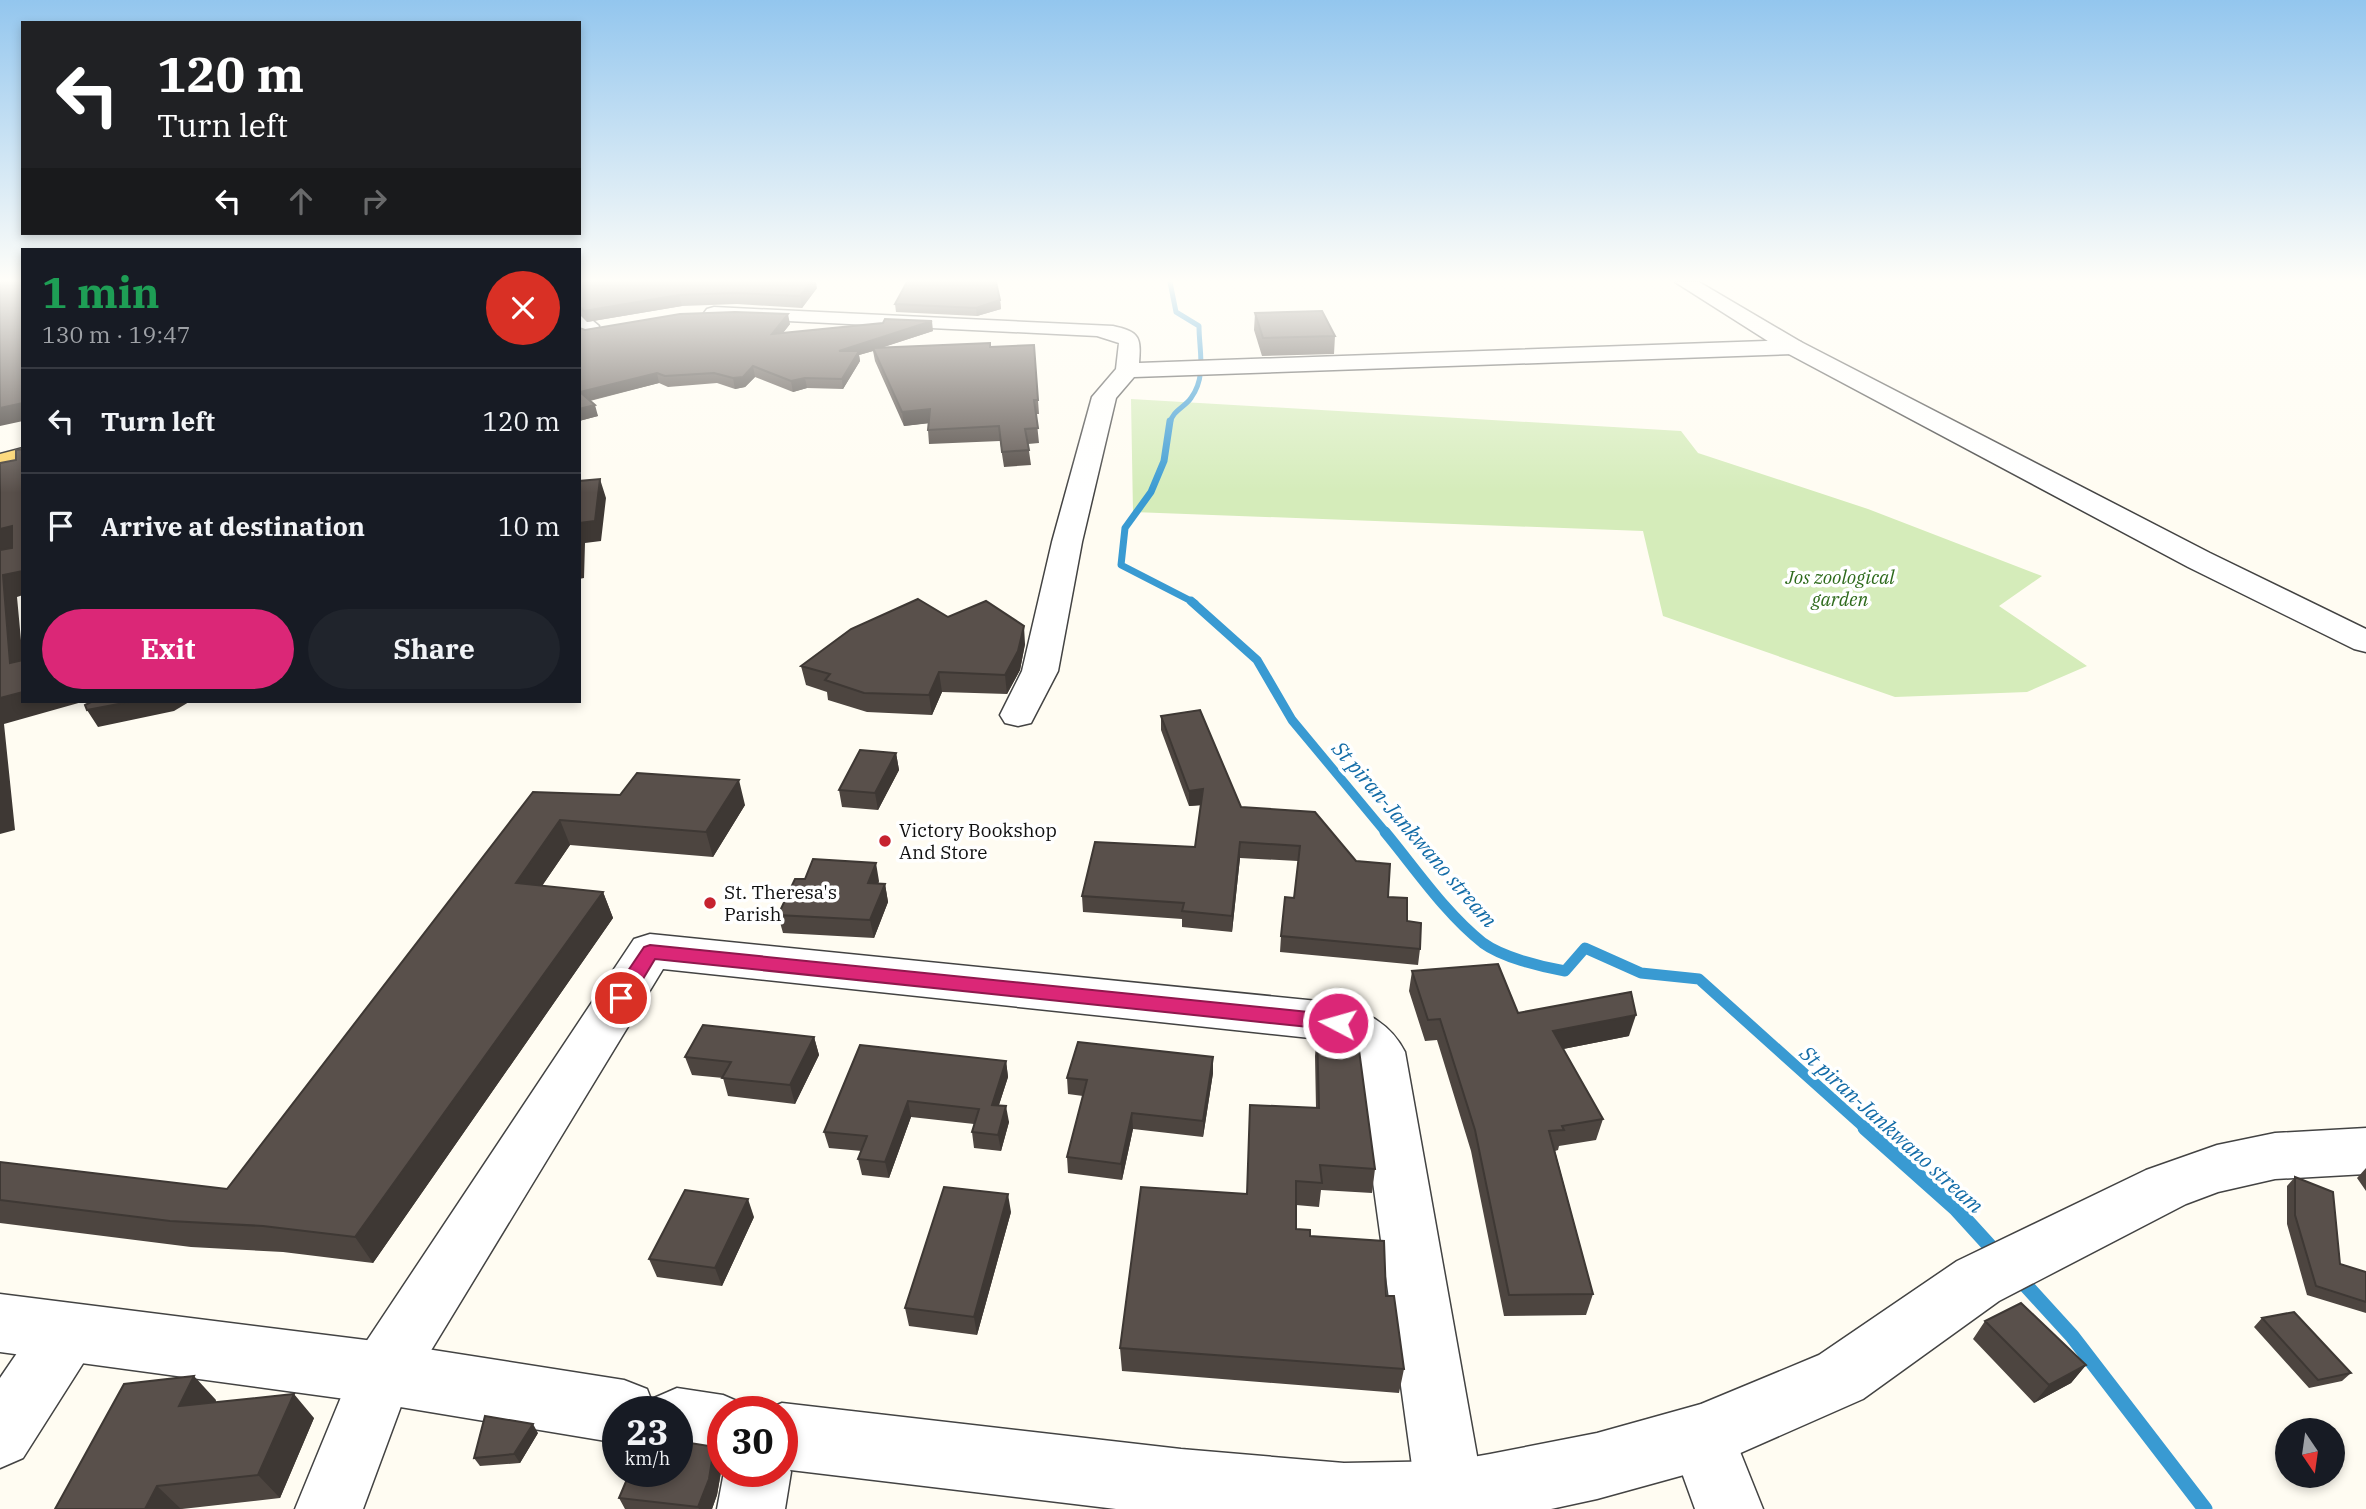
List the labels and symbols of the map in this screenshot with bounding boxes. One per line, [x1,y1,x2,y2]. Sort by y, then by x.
park label: Jos zoological garden [1784,565,1895,611]
water label: St piran-Jankwano stream [1326,734,1504,933]
place label: Victory Bookshop And Store [899,818,1057,864]
marker: Victory Bookshop And Store [877,833,893,849]
place label: St. Theresa's Parish [724,880,837,926]
marker: St. Theresa's Parish [702,895,718,911]
pin [591,968,651,1028]
position arrow [1301,986,1375,1060]
water label: St piran-Jankwano stream [1793,1038,1990,1219]
speed limit sign: 30 [707,1396,798,1487]
north arrow [2275,1418,2345,1488]

